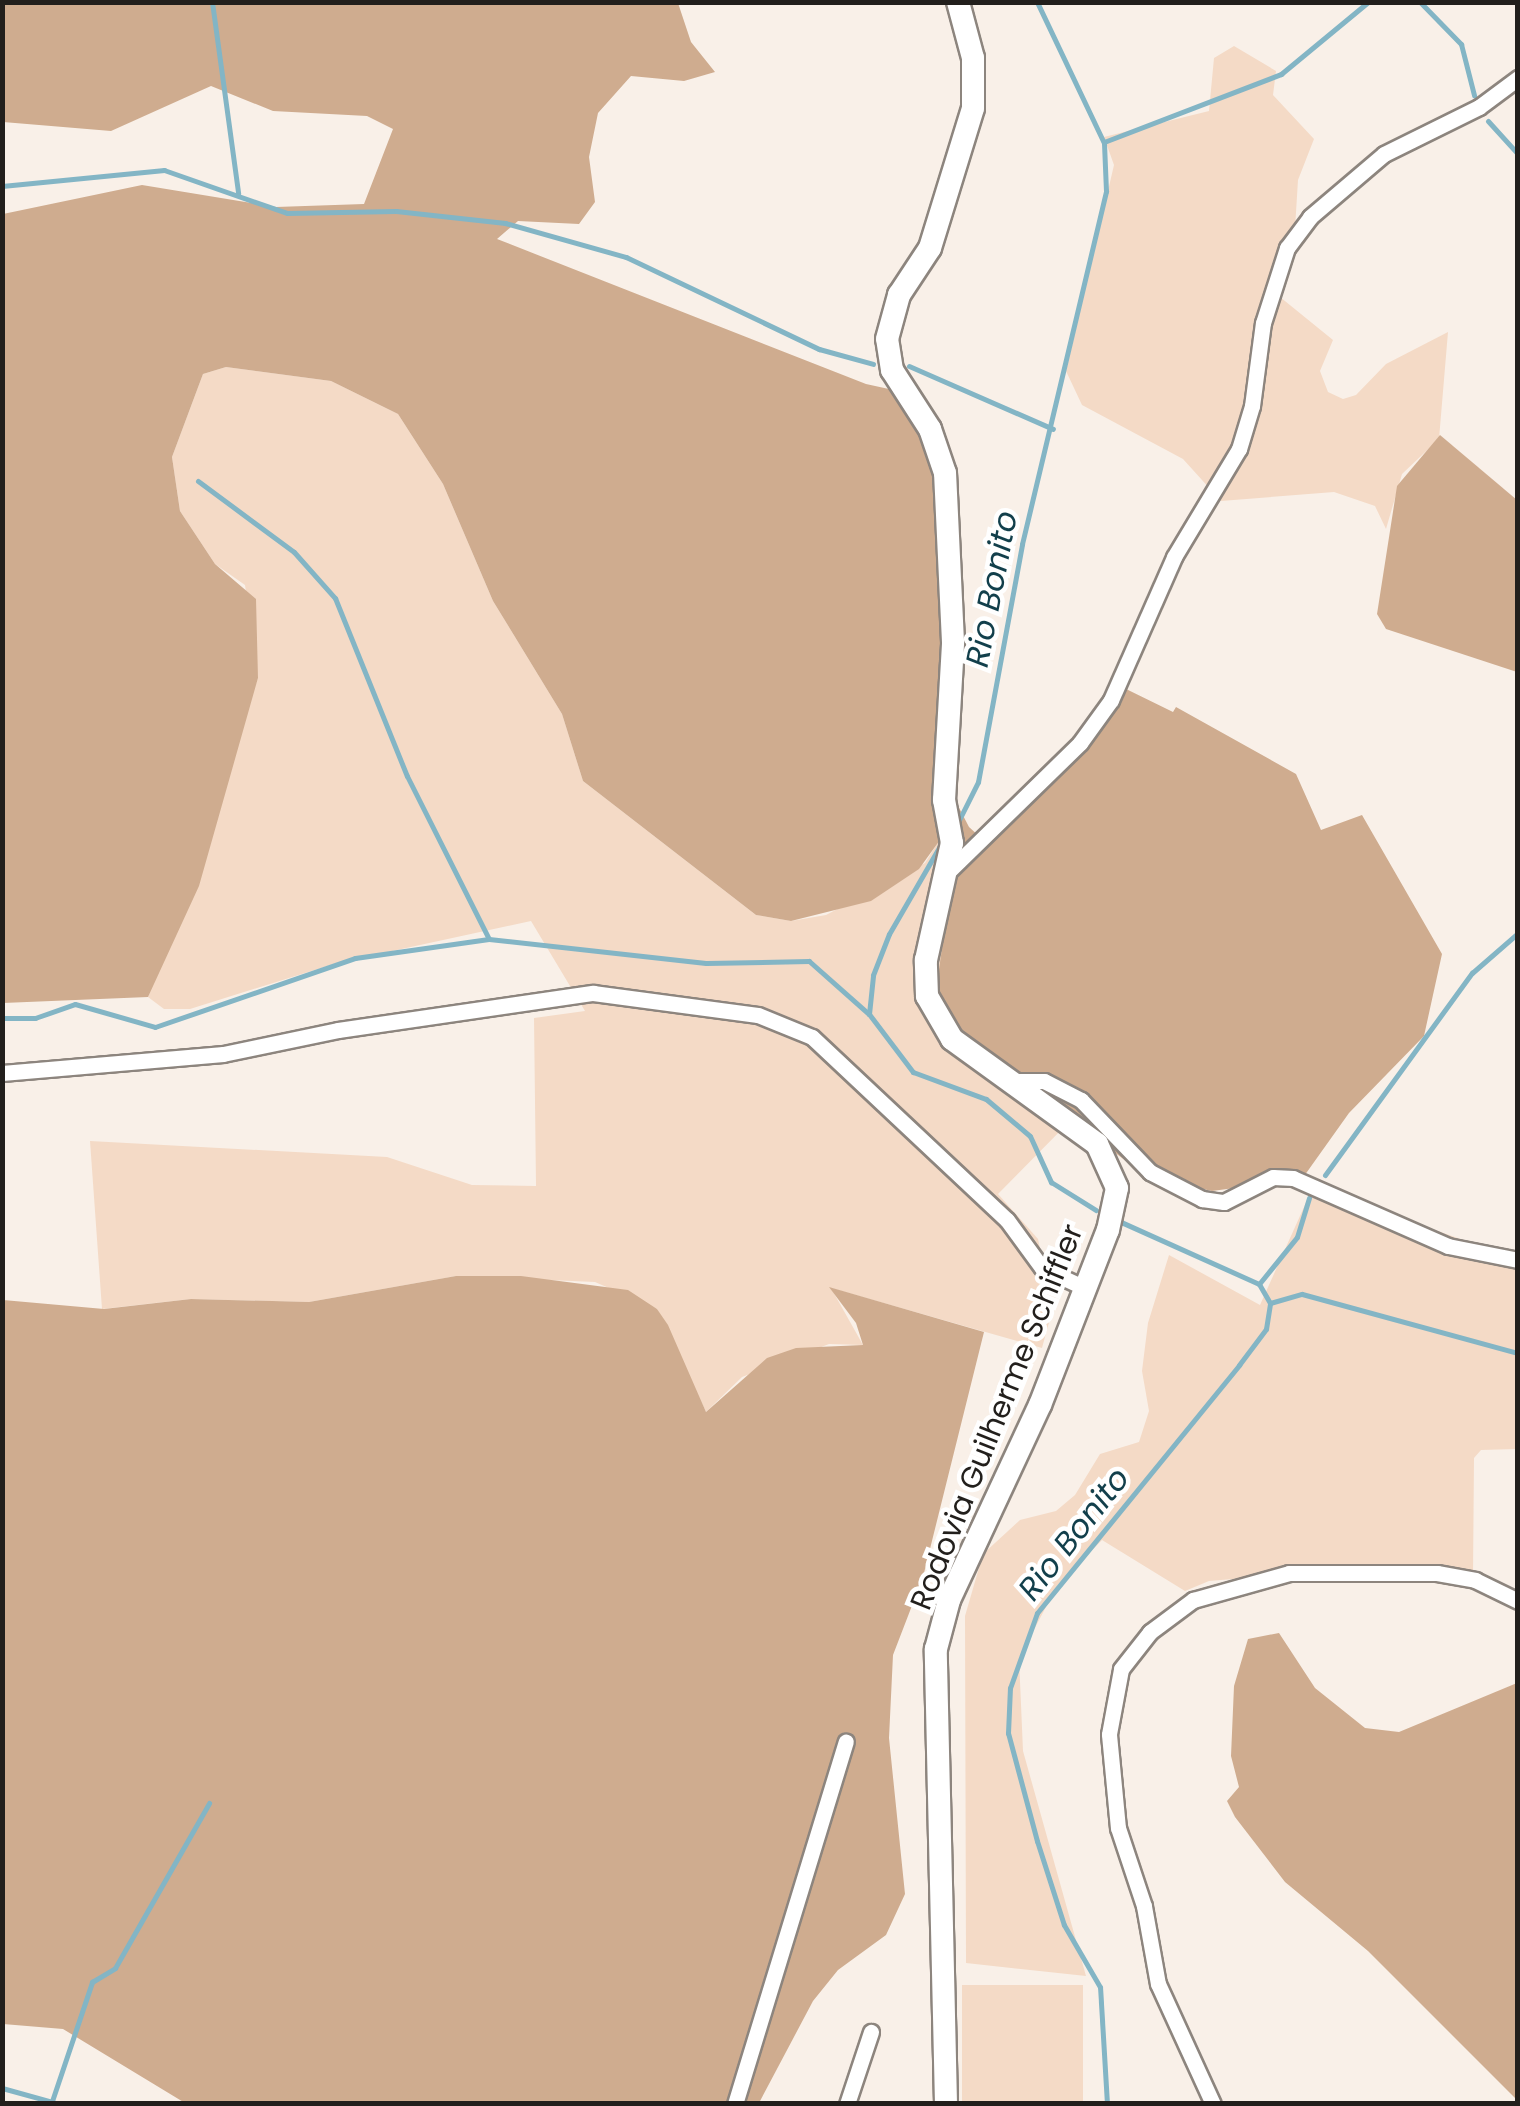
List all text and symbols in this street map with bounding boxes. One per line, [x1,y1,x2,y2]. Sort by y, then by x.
water label: Rio Bonito [958,508,1026,670]
street label: Rodovia Guilherme Schiffler [903,1219,1091,1615]
water label: Rio Bonito [1010,1460,1138,1608]

